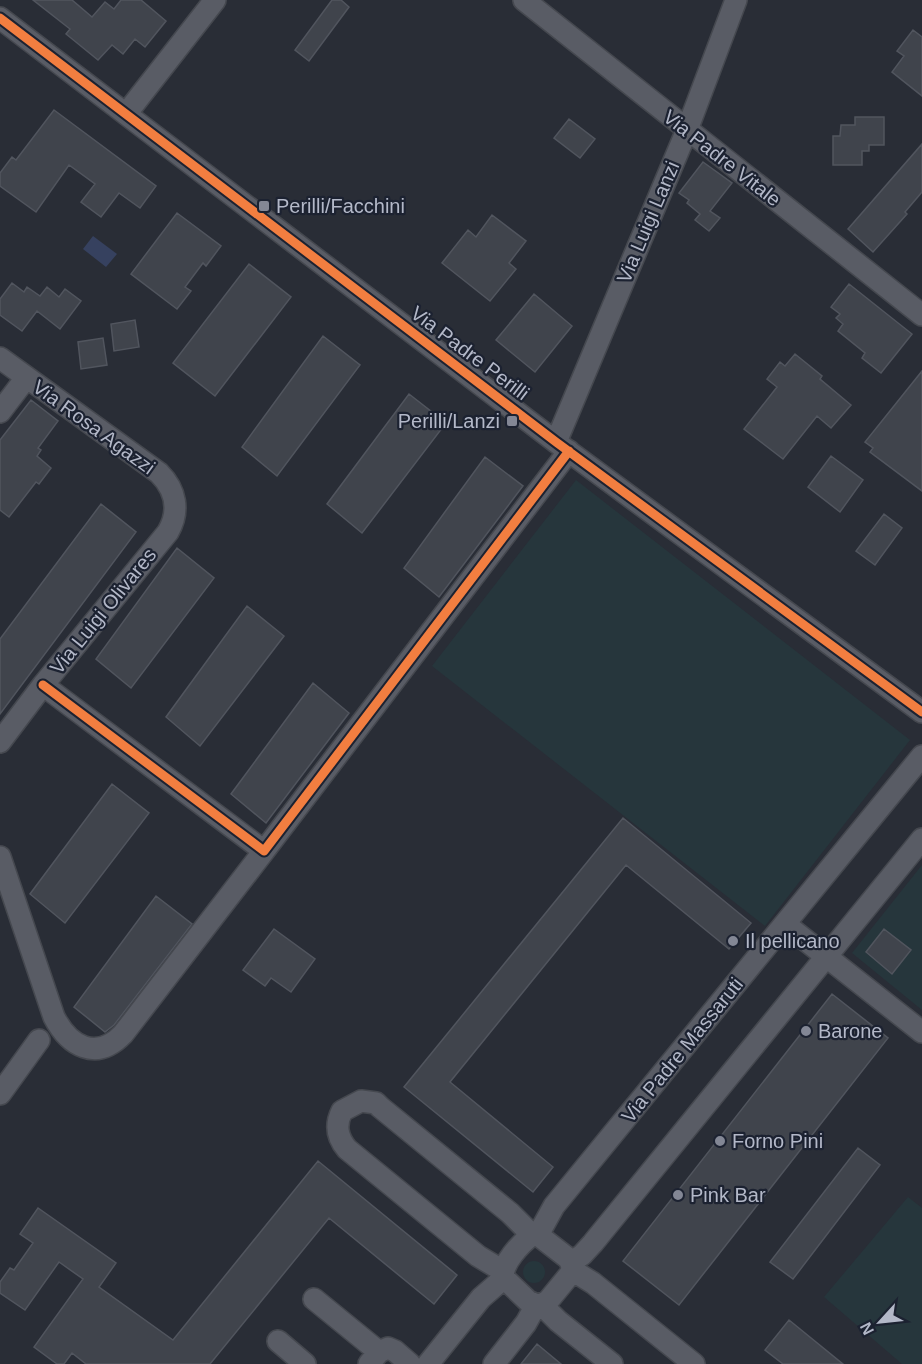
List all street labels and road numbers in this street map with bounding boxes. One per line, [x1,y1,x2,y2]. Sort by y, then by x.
street label: Via Padre Vitale [659,105,785,211]
street label: Via Luigi Lanzi [613,158,683,286]
street label: Via Padre Perilli [407,302,533,404]
street label: Via Rosa Agazzi [29,375,159,479]
street label: Via Luigi Olivares [46,544,160,678]
street label: Via Padre Massaruti [617,973,747,1127]

